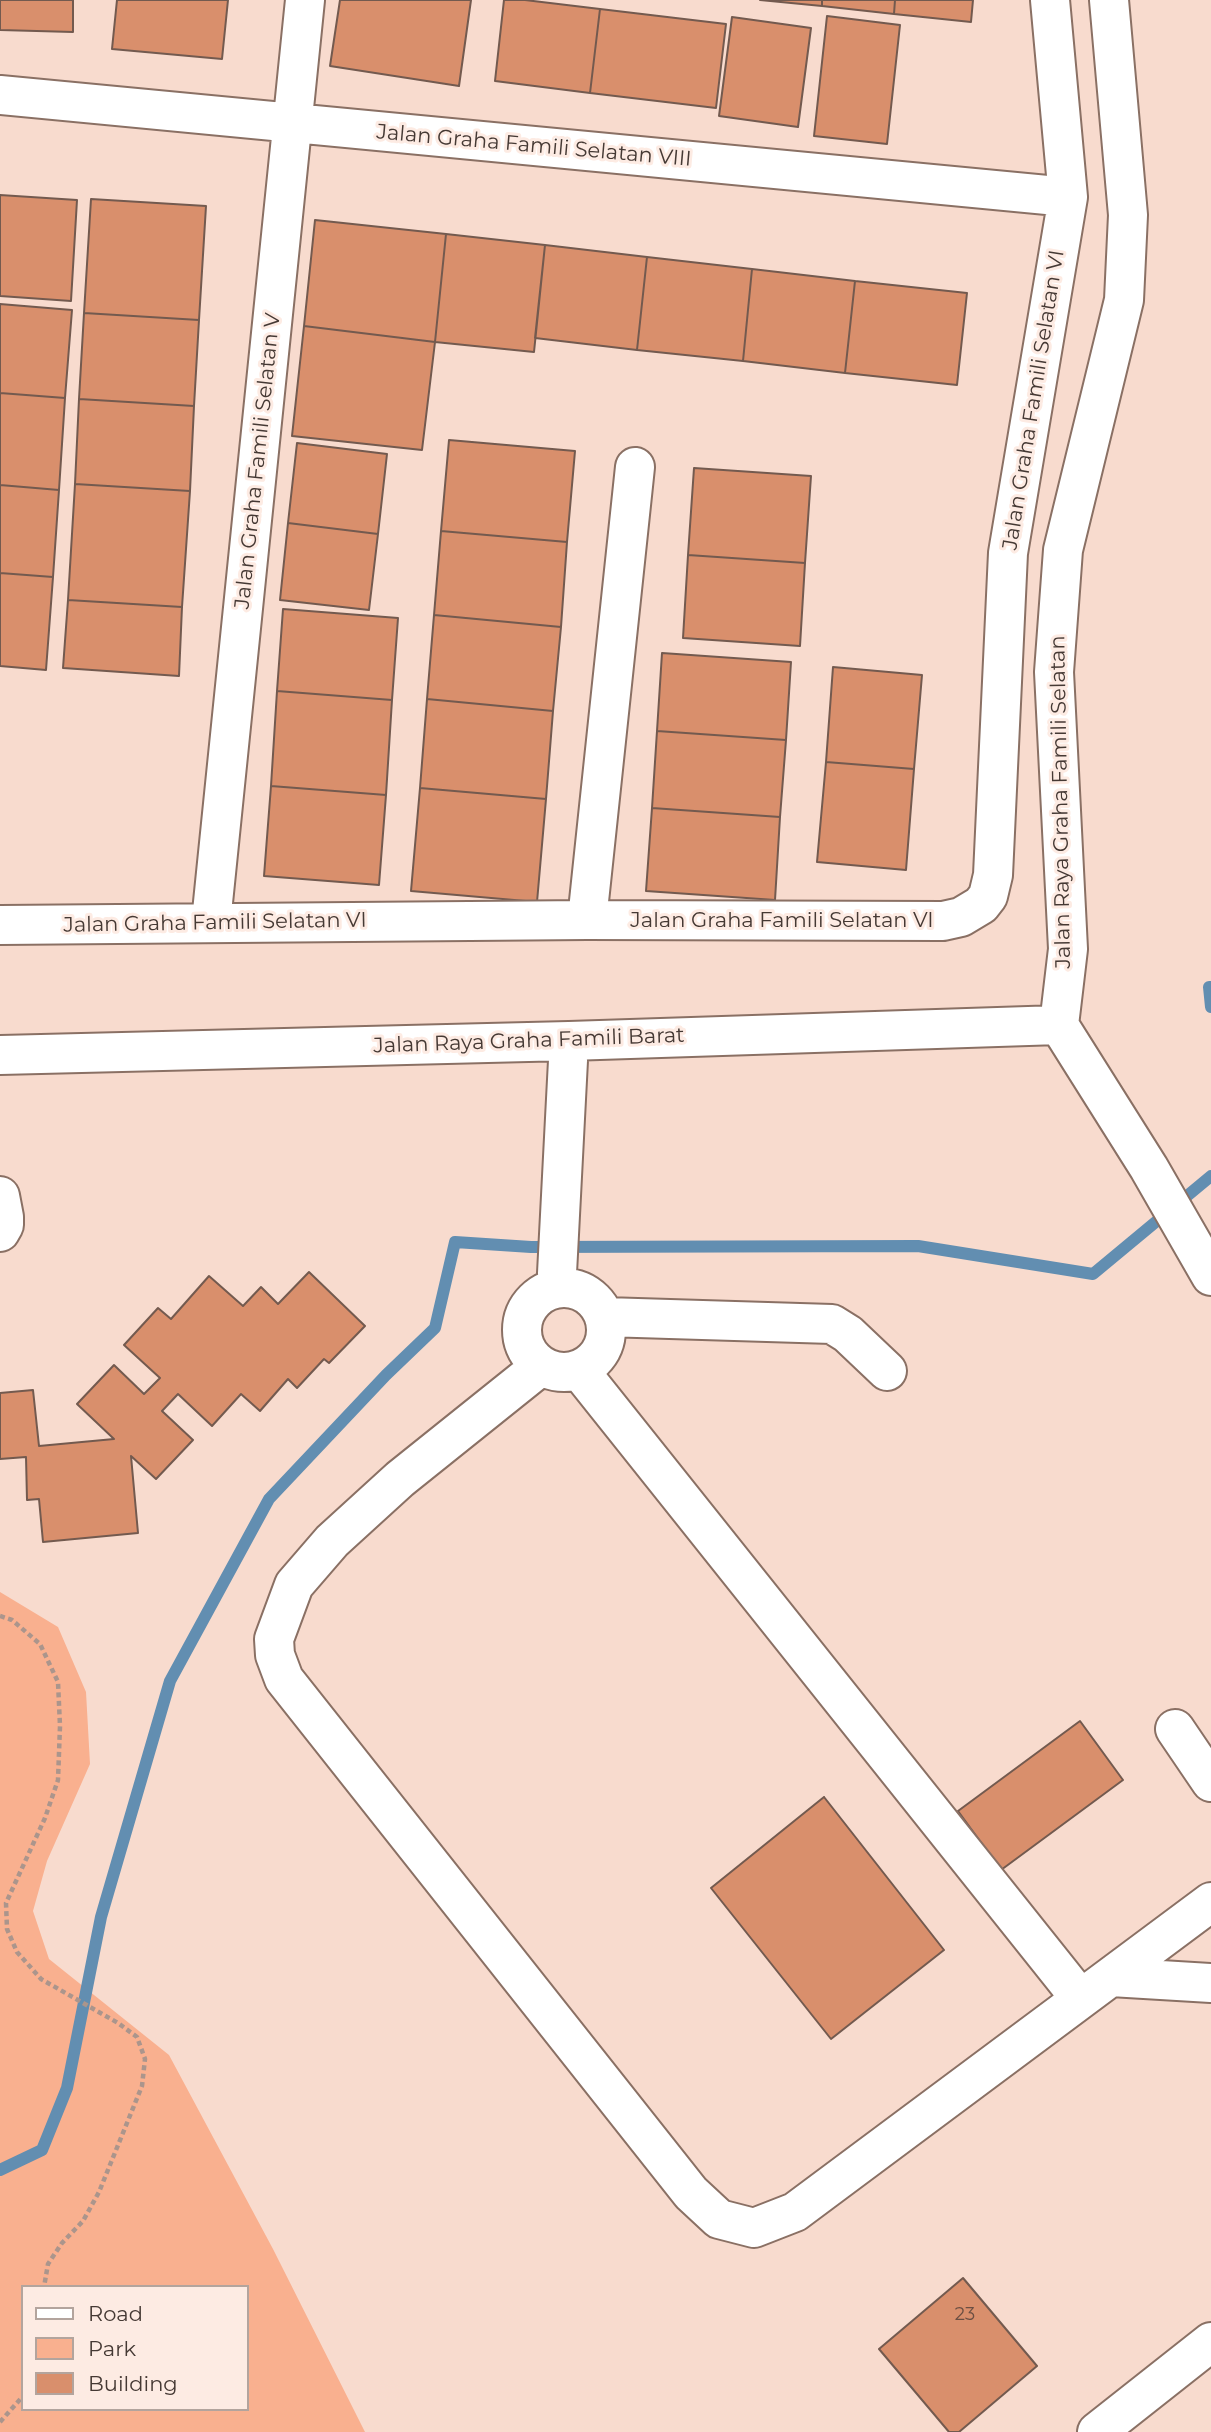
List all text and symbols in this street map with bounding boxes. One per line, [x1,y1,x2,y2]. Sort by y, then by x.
street label: Jalan Graha Famili Selatan VIII [375,120,693,172]
street label: Jalan Graha Famili Selatan VI [998,248,1070,552]
street label: Jalan Graha Famili Selatan V [230,312,286,610]
street label: Jalan Raya Graha Famili Selatan [1045,635,1077,969]
street label: Jalan Graha Famili Selatan VI [63,908,367,938]
street label: Jalan Graha Famili Selatan VI [630,908,934,934]
street label: Jalan Raya Graha Famili Barat [373,1023,685,1059]
legend [21,2285,248,2411]
text: Road [88,2301,143,2326]
house number: 23 [955,2304,975,2326]
text: Park [88,2336,136,2361]
text: Building [88,2371,178,2396]

